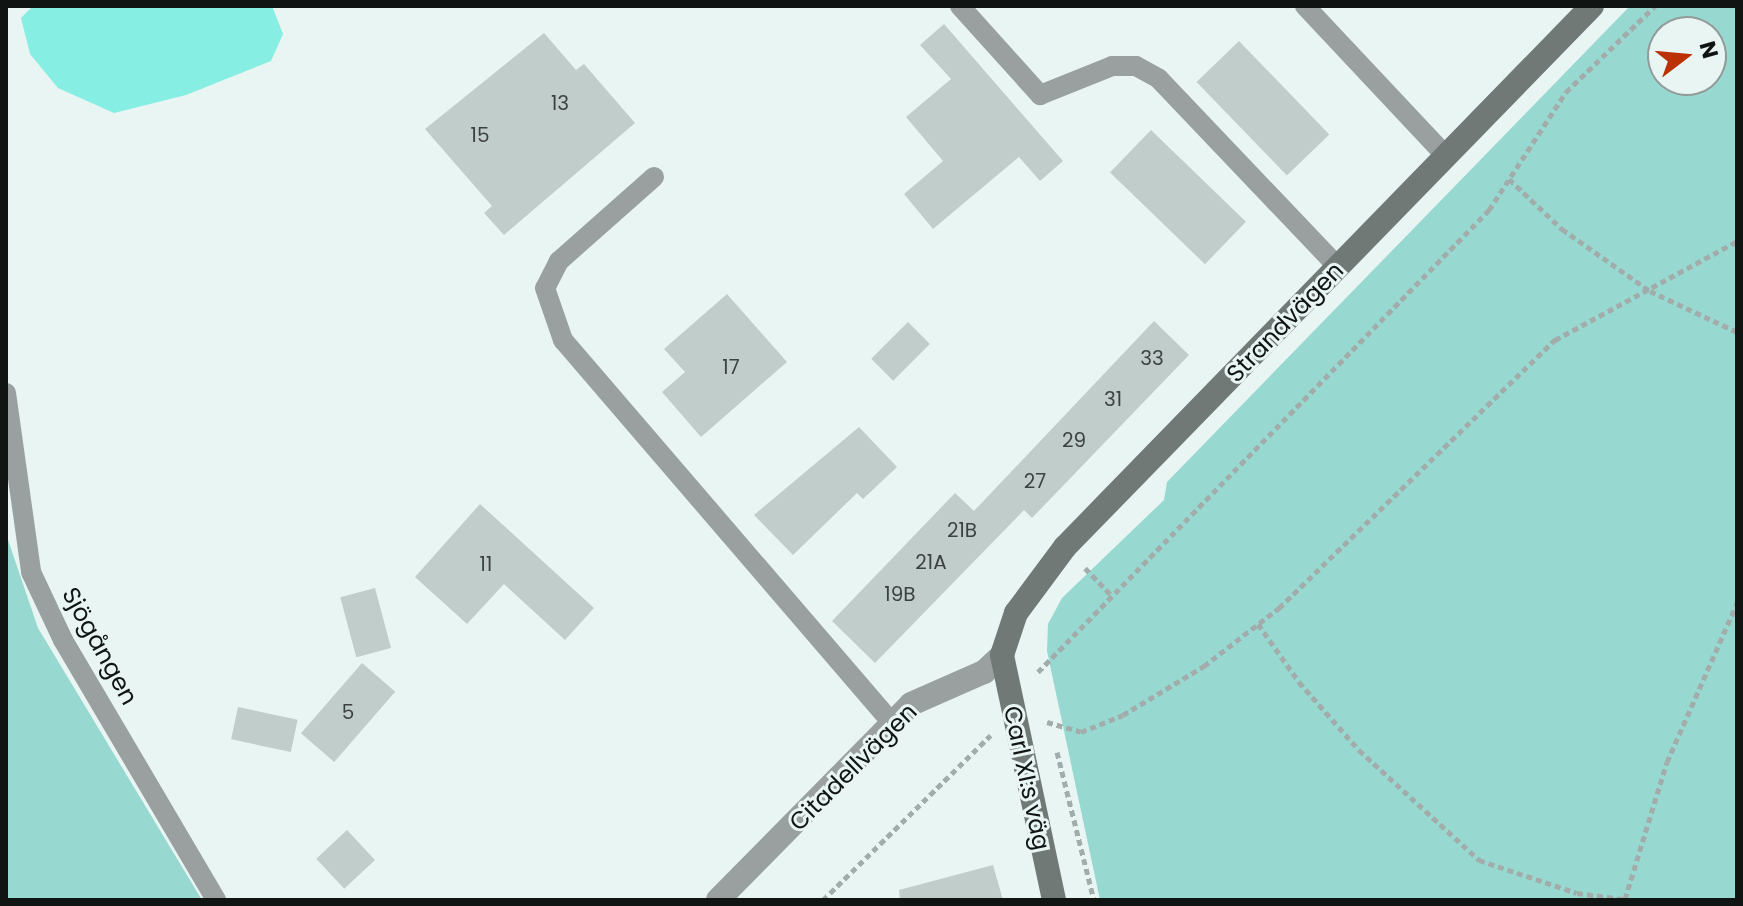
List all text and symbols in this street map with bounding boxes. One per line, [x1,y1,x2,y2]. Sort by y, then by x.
north arrow [1647,16,1727,96]
text: N [1691,38,1726,62]
house number: 13 [551,91,569,115]
house number: 15 [471,123,489,147]
street label: Strandvägen [1221,256,1349,388]
house number: 33 [1140,346,1164,370]
house number: 17 [722,355,740,379]
house number: 31 [1104,387,1122,411]
house number: 29 [1062,428,1086,452]
house number: 27 [1024,469,1046,493]
house number: 21B [947,518,977,542]
house number: 21A [915,550,947,574]
house number: 11 [480,552,492,576]
street label: Sjögången [56,582,144,710]
house number: 19B [884,582,916,606]
street label: Citadellvägen [783,697,923,837]
house number: 5 [342,700,354,724]
street label: Carl XI:s väg [998,703,1056,853]

